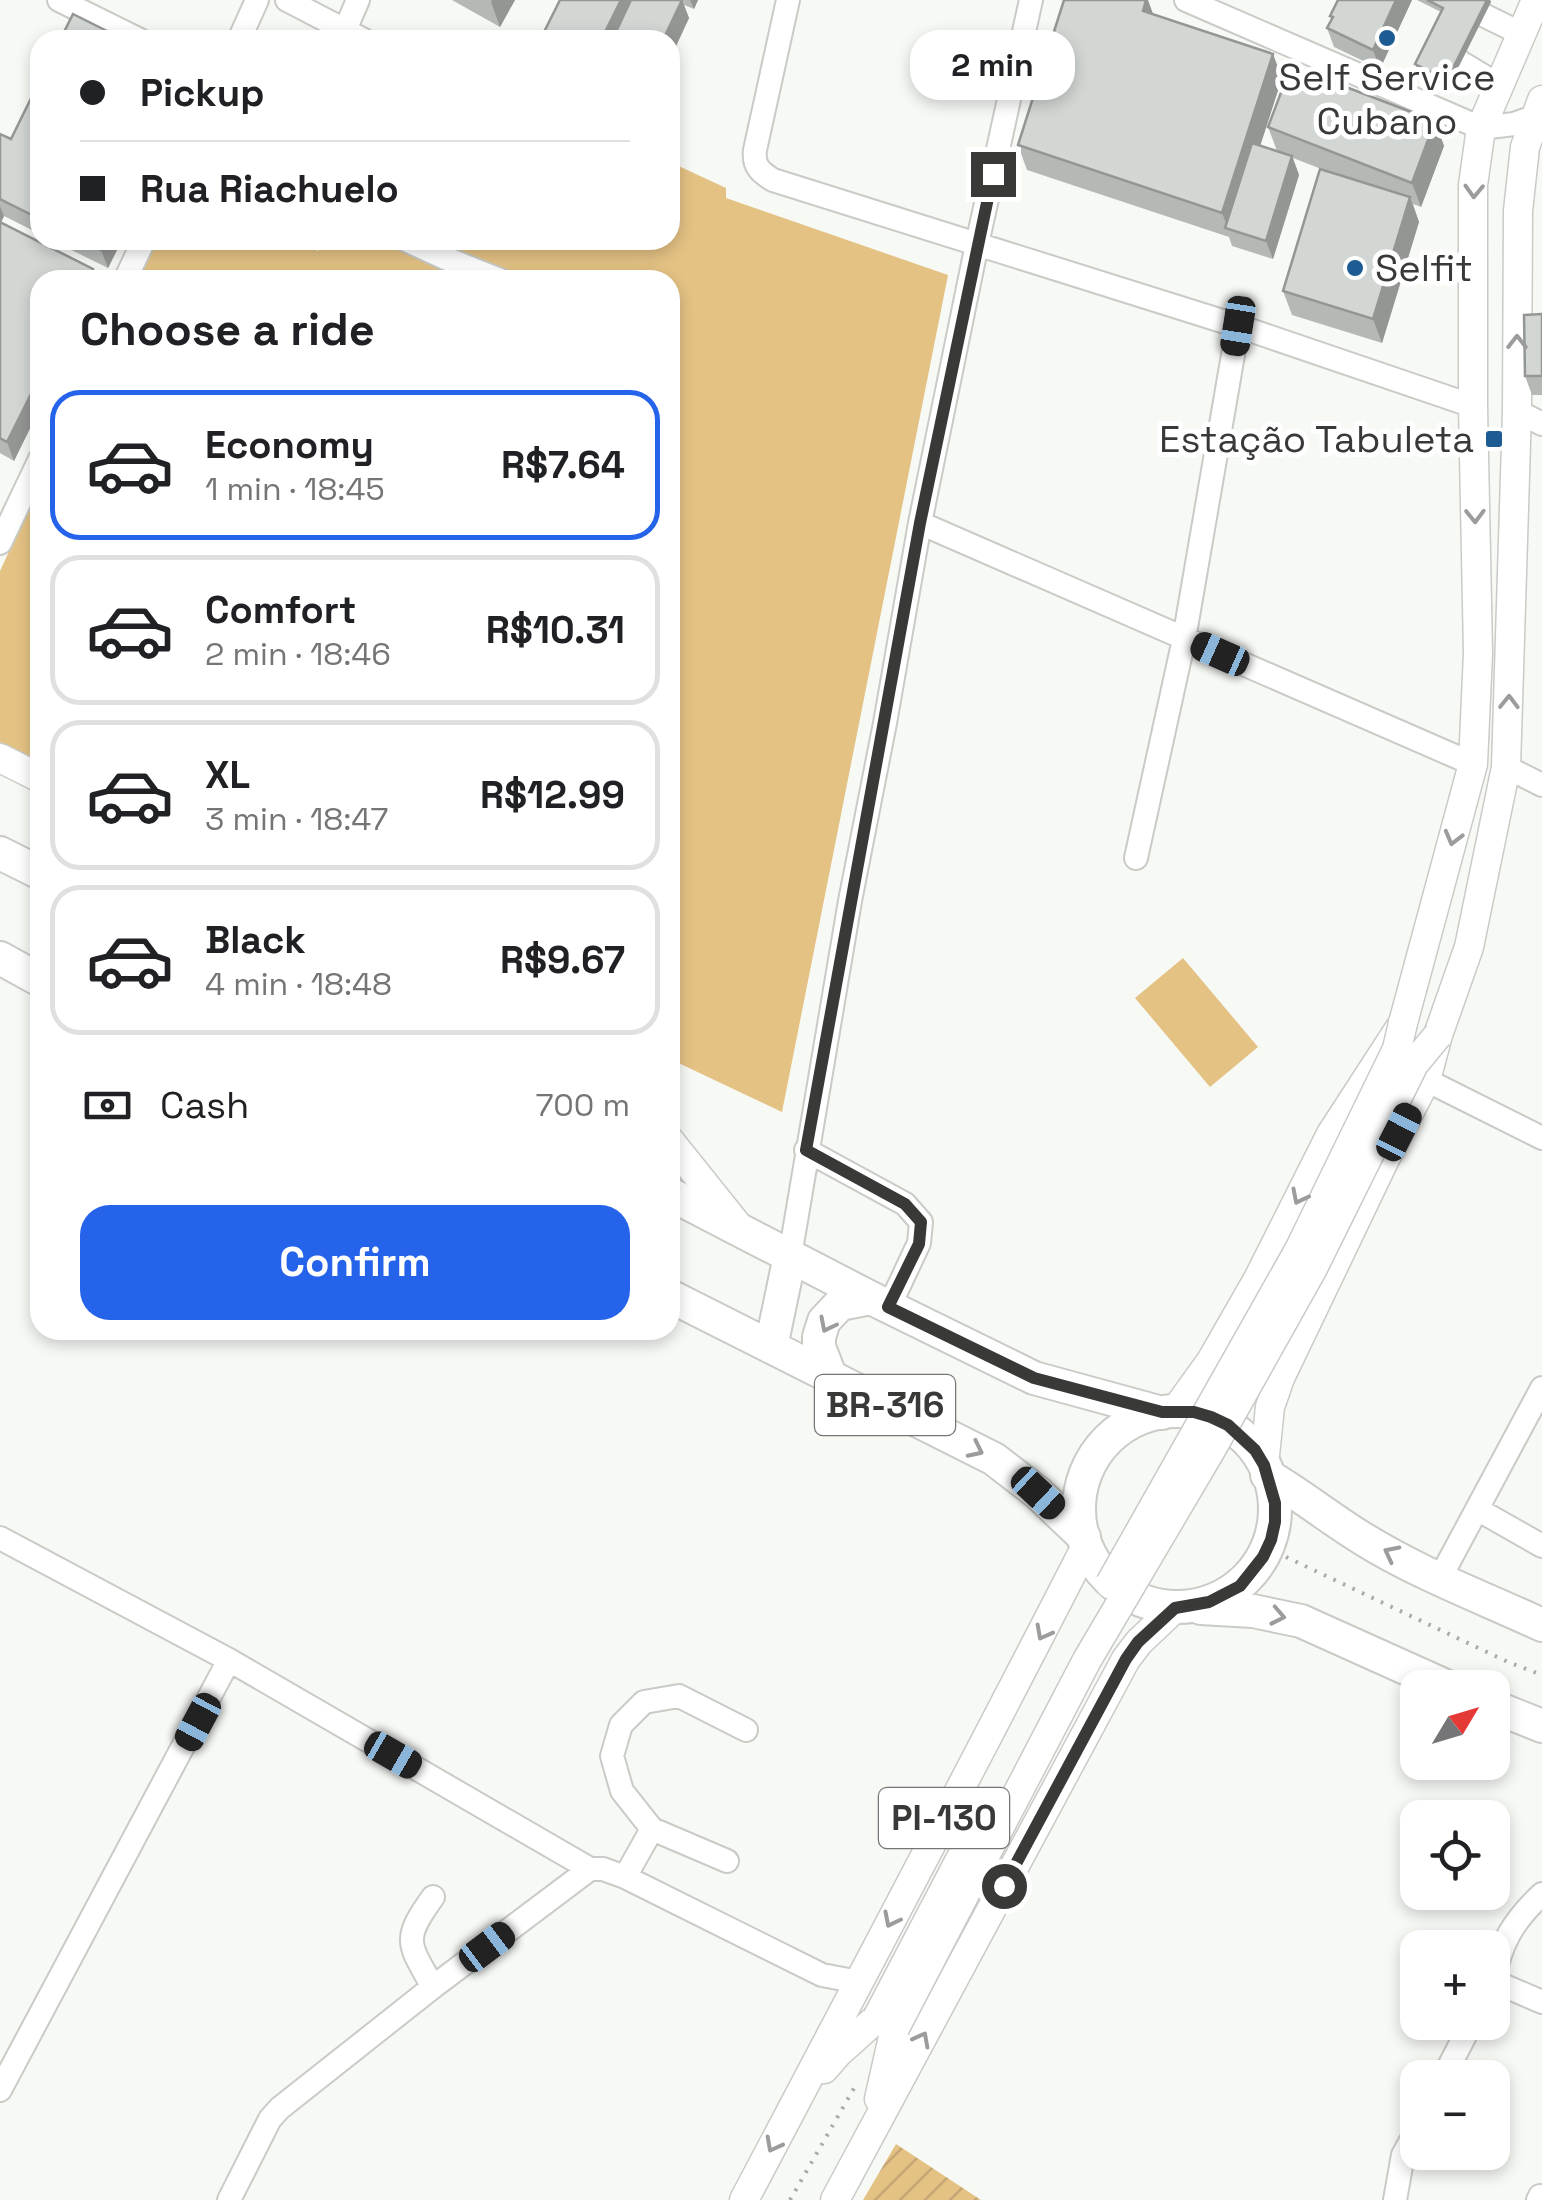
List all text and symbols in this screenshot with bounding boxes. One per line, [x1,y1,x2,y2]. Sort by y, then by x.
marker: Self Service Cubano [1376,27,1398,49]
callout: 2 min [910,29,1076,99]
text: 2 min [951,45,1034,85]
place label: Self Service Cubano [1279,53,1495,145]
text: Pickup [140,69,264,117]
route end [971,152,1016,197]
text: Rua Riachuelo [140,165,399,213]
one-way arrow [1464,183,1485,199]
place label: Selfit [1375,244,1473,292]
marker: Selfit [1344,257,1366,279]
car [1218,294,1258,358]
text: Choose a ride [80,301,375,358]
one-way arrow [1506,334,1528,350]
place label: Estação Tabuleta [1159,415,1474,463]
icon: car [85,420,175,510]
text: Economy [205,421,374,469]
marker: Estação Tabuleta [1483,428,1505,450]
text: R$7.64 [501,441,625,489]
text: 1 min · 18:45 [205,469,385,509]
one-way arrow [1464,508,1486,524]
icon: car [85,585,175,675]
text: Comfort [205,586,356,634]
text: R$10.31 [486,606,625,654]
car [1186,628,1254,680]
text: 2 min · 18:46 [205,634,391,674]
one-way arrow [1499,693,1520,709]
icon: car [85,750,175,840]
text: XL [205,751,250,799]
text: R$12.99 [480,771,625,819]
text: 3 min · 18:47 [205,799,388,839]
one-way arrow [1443,829,1464,846]
icon: car [85,915,175,1005]
text: Black [205,916,306,964]
text: R$9.67 [500,936,625,984]
text: 4 min · 18:48 [205,964,392,1004]
icon: cash [80,1078,135,1133]
text: Cash [160,1081,249,1129]
text: 700 m [535,1085,630,1125]
car [1372,1098,1426,1166]
one-way arrow [1291,1187,1311,1205]
button: Confirm [80,1205,630,1320]
one-way arrow [819,1315,839,1333]
road number: BR-316 [815,1375,955,1435]
one-way arrow [965,1438,983,1457]
car [1006,1462,1070,1524]
one-way arrow [1383,1546,1401,1565]
one-way arrow [1269,1605,1286,1626]
one-way arrow [1036,1623,1055,1641]
north arrow [1400,1670,1510,1780]
map controls [1400,1670,1510,2170]
car [171,1688,225,1756]
car [360,1727,426,1783]
road number: PI-130 [879,1788,1009,1848]
button: locate [1400,1800,1510,1910]
route start [982,1864,1027,1909]
one-way arrow [884,1910,903,1928]
car [454,1917,520,1977]
button: + [1400,1930,1510,2040]
one-way arrow [910,2031,929,2050]
button: − [1400,2060,1510,2170]
one-way arrow [766,2135,785,2153]

